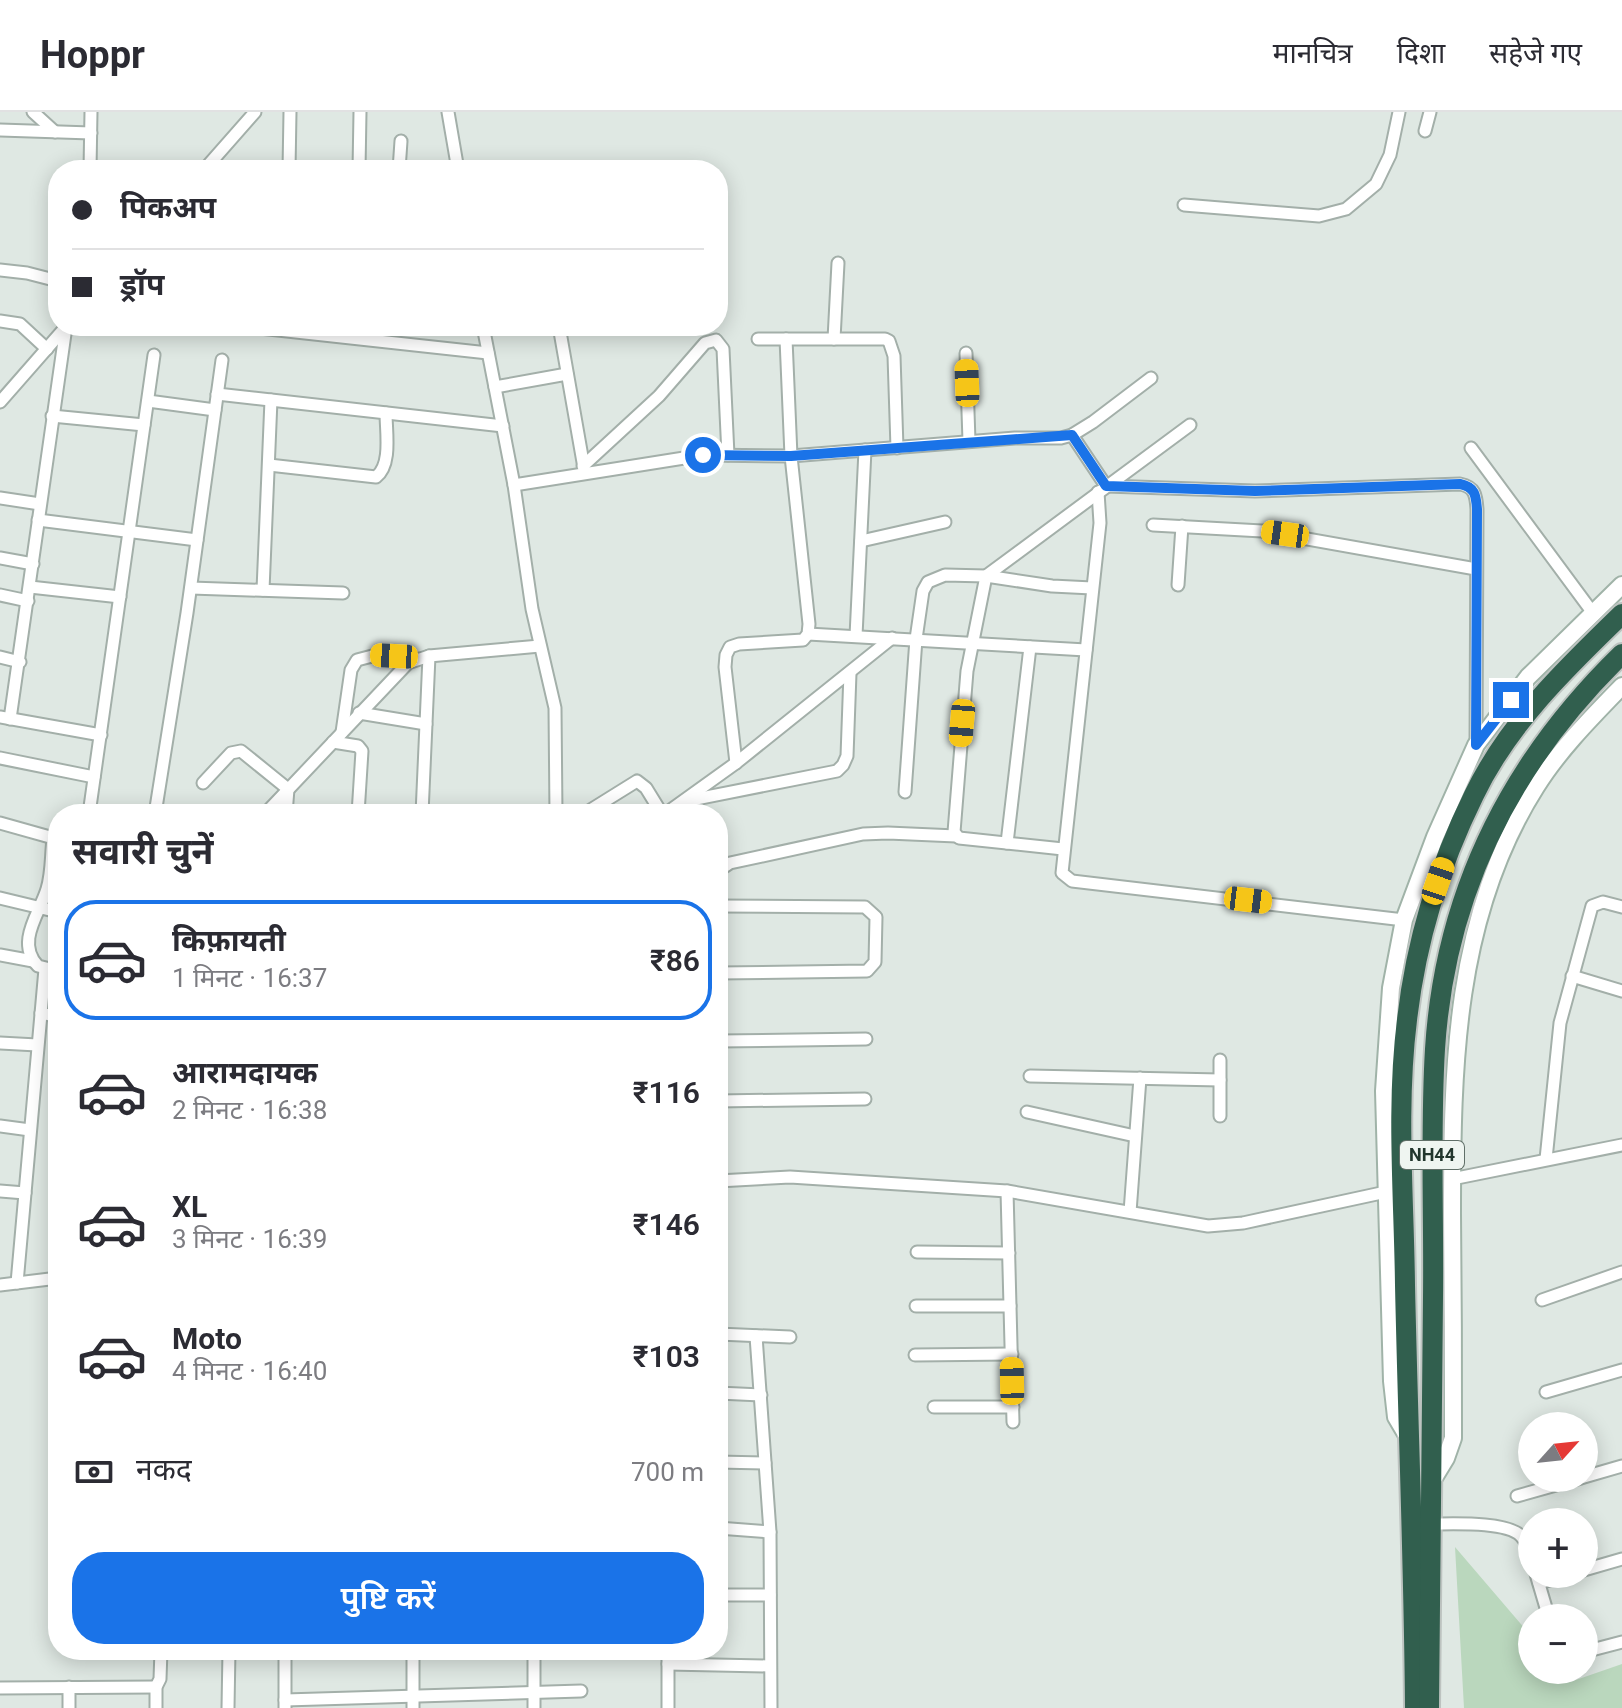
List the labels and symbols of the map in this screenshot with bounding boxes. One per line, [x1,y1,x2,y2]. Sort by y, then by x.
car [954,359,980,407]
route start [685,437,721,473]
car [1260,519,1310,549]
car [369,643,419,669]
route end [1493,682,1529,718]
car [948,698,976,748]
car [1419,854,1457,908]
car [1223,885,1273,915]
road number: NH44 [1400,1141,1464,1169]
car [1000,1357,1024,1405]
north arrow [1518,1412,1598,1492]

